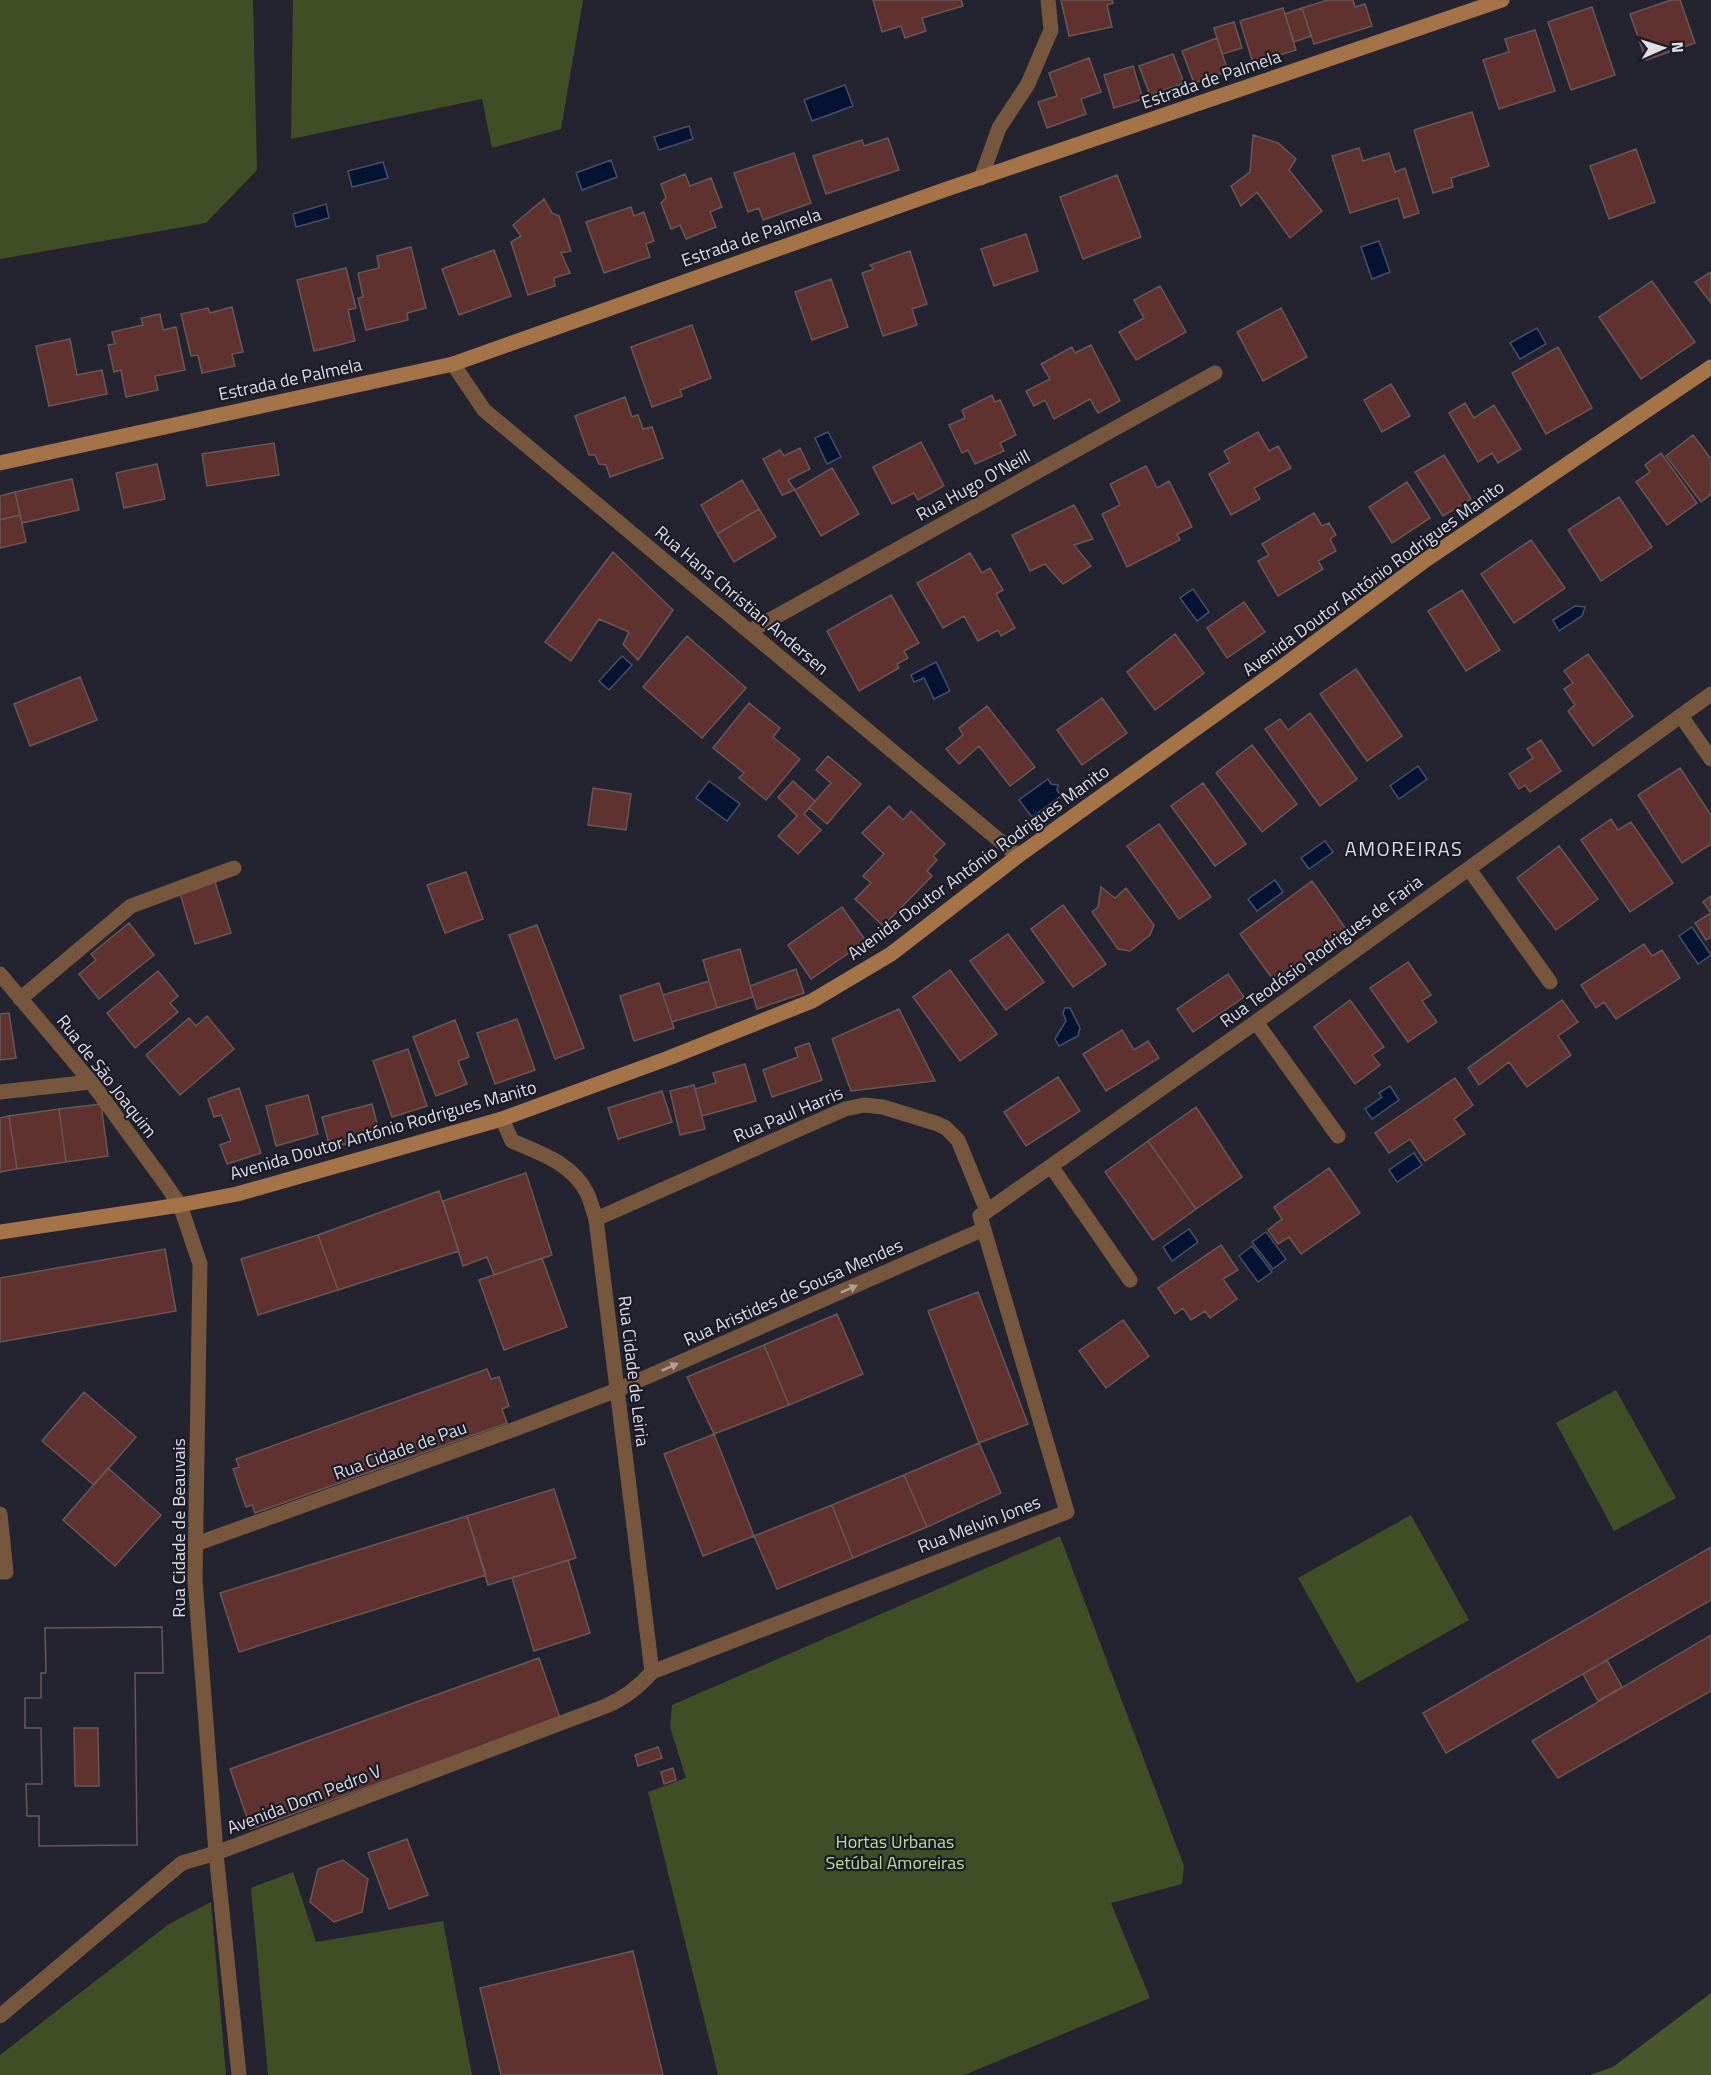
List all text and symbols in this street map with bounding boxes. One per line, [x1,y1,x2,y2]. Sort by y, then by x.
north arrow [1633,18,1693,78]
text: N [1666,41,1690,53]
street label: Estrada de Palmela [1138,42,1284,116]
street label: Estrada de Palmela [678,200,824,274]
street label: Estrada de Palmela [216,351,364,407]
street label: Rua Hugo O'Neill [911,442,1035,528]
street label: Avenida Doutor António Rodrigues Manito [1236,474,1510,682]
street label: Rua Hans Christian Andersen [649,519,835,681]
street label: Avenida Doutor António Rodrigues Manito [841,758,1115,966]
district label: AMOREIRAS [1345,833,1463,864]
street label: Rua Teodósio Rodrigues de Faria [1214,868,1428,1034]
street label: Rua de São Joaquim [50,1009,164,1143]
street label: Avenida Doutor António Rodrigues Manito [226,1073,540,1187]
street label: Rua Paul Harris [729,1079,847,1149]
street label: Rua Aristides de Sousa Mendes [679,1231,907,1353]
one-way arrow [840,1283,858,1293]
street label: Rua Cidade de Leiria [611,1294,657,1448]
one-way arrow [662,1362,679,1371]
street label: Rua Cidade de Pau [330,1413,470,1487]
street label: Rua Cidade de Beauvais [165,1438,192,1618]
street label: Rua Melvin Jones [914,1488,1044,1560]
street label: Avenida Dom Pedro V [223,1757,386,1841]
park label: Hortas Urbanas Setúbal Amoreiras [825,1828,965,1876]

